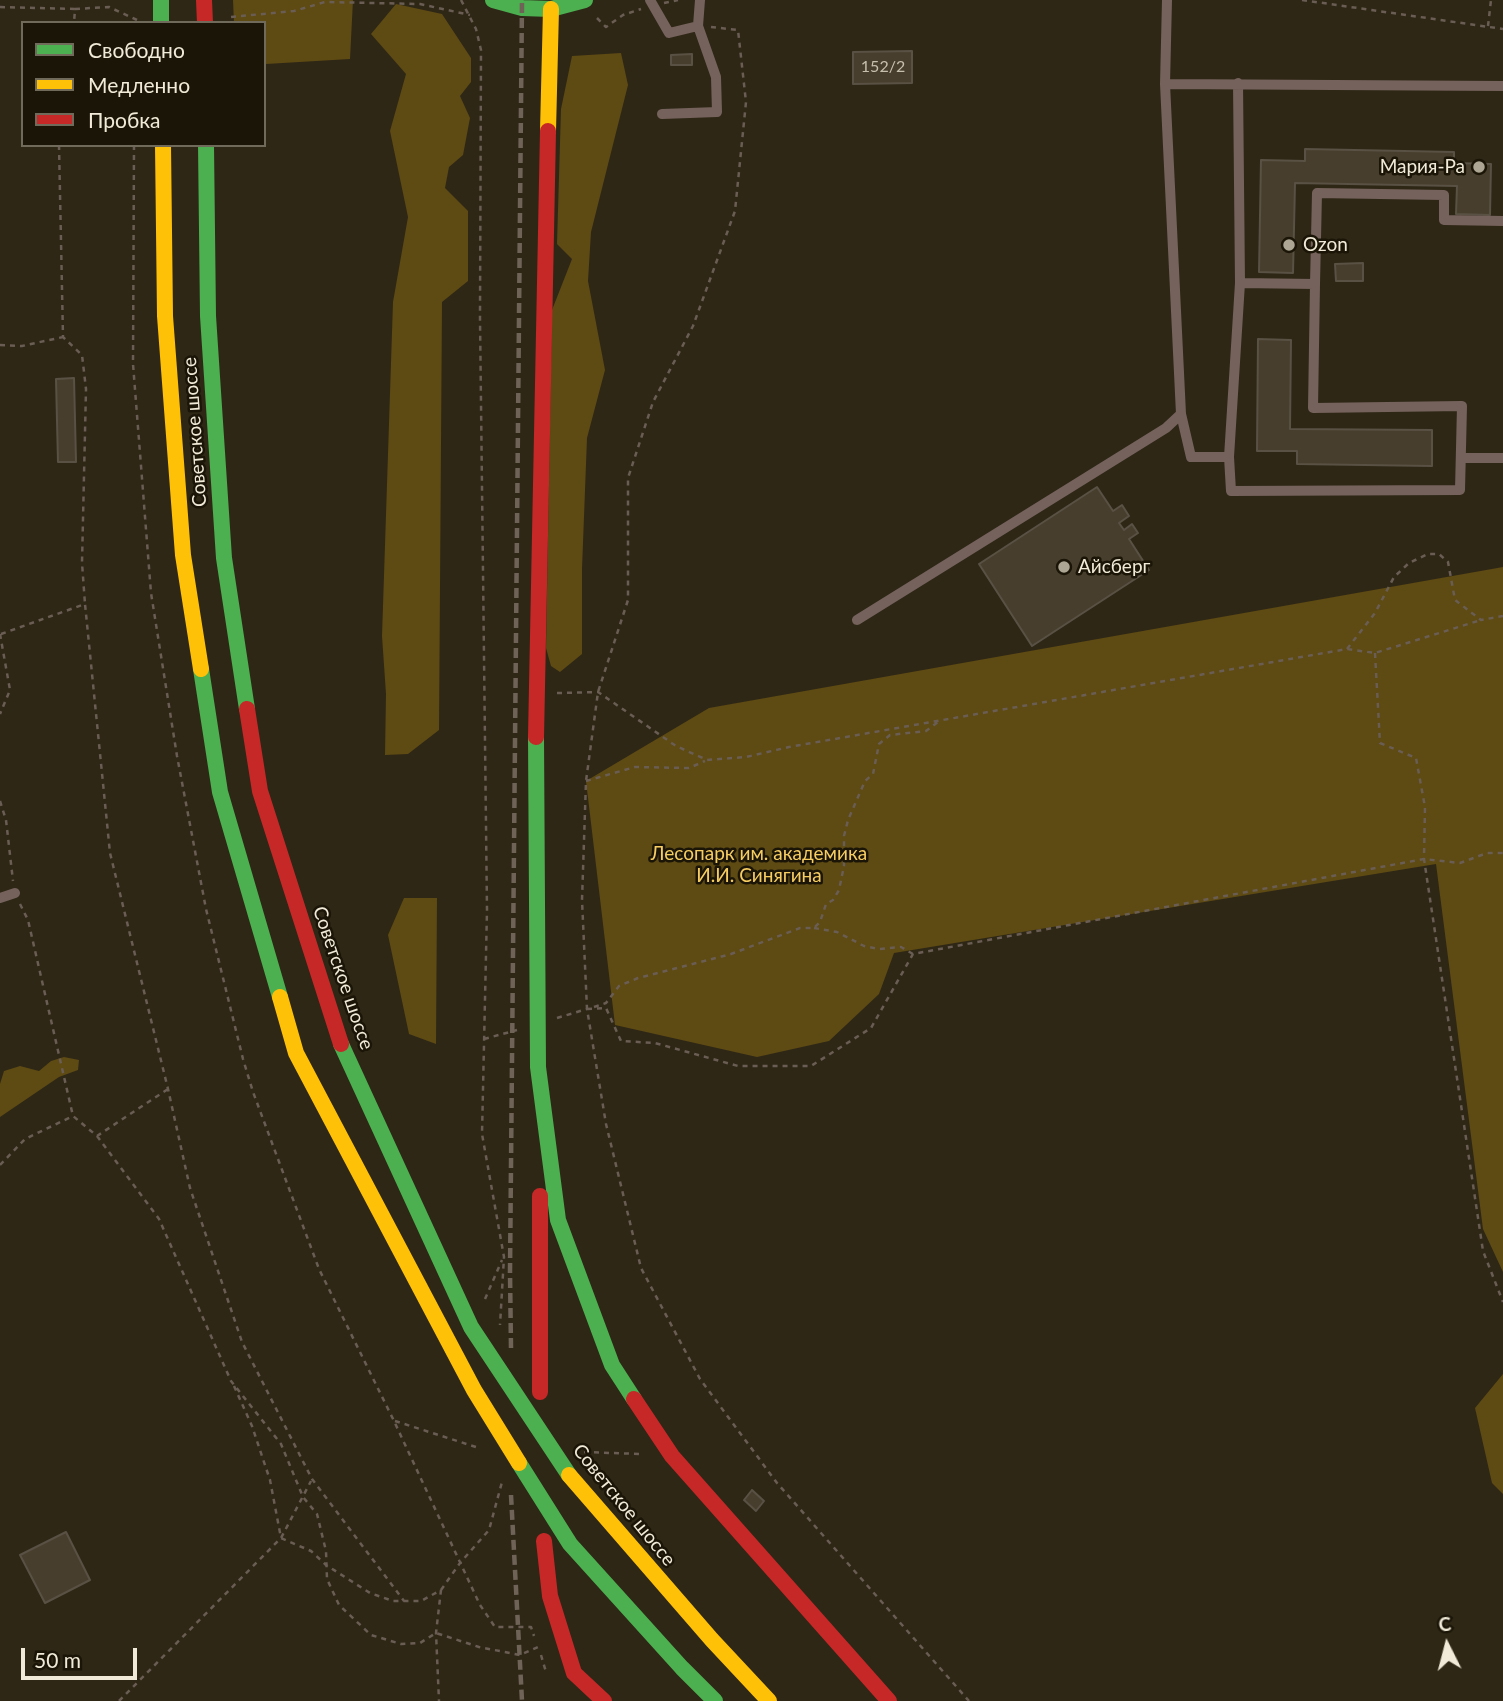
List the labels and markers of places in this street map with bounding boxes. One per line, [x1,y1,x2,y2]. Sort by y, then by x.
place label: Мария-Ра [1380,156,1465,178]
marker: Мария-Ра [1471,159,1487,175]
place label: Ozon [1303,234,1348,256]
marker: Ozon [1281,237,1297,253]
place label: Айсберг [1078,556,1150,578]
marker: Айсберг [1056,559,1072,575]

